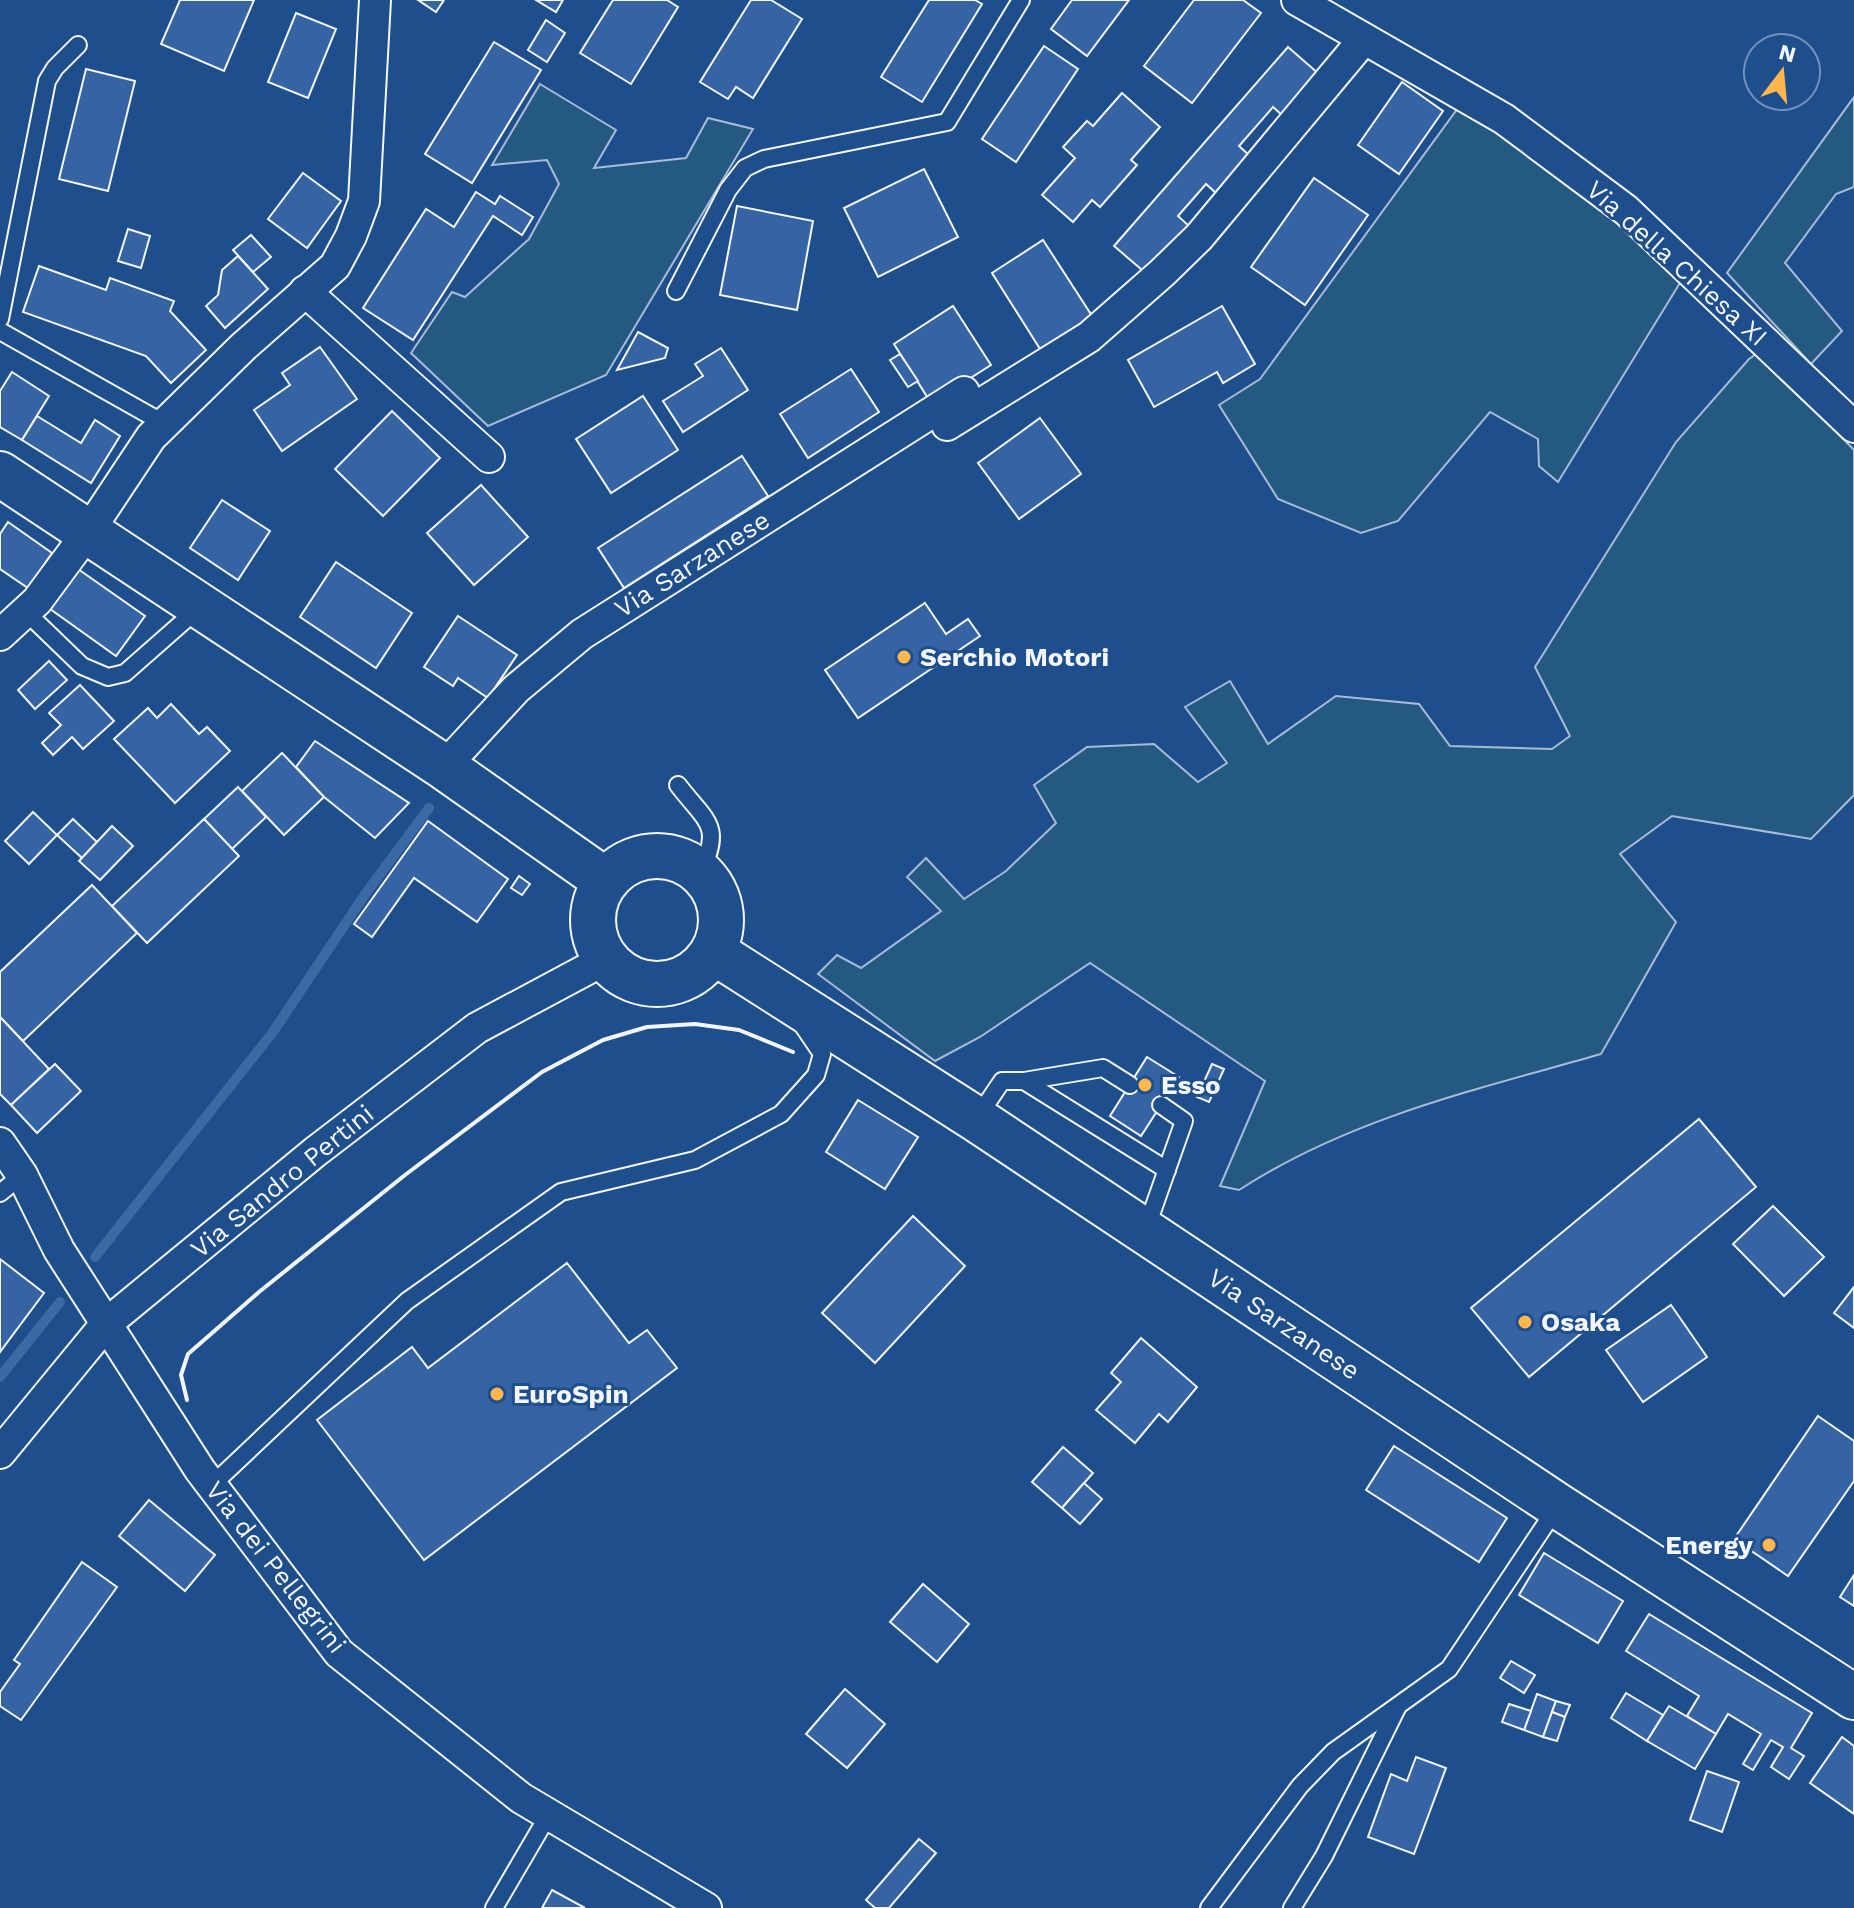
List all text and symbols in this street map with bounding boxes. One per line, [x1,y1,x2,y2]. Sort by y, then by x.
north arrow [1742,32,1822,112]
text: N [1776,39,1799,68]
street label: Via della Chiesa XI [1581,174,1773,352]
street label: Via Sarzanese [609,504,775,624]
place label: Serchio Motori [920,642,1109,672]
marker: Serchio Motori [895,648,913,666]
place label: Esso [1161,1070,1221,1100]
marker: Esso [1136,1076,1154,1094]
street label: Via Sandro Pertini [185,1098,379,1264]
street label: Via Sarzanese [1202,1262,1366,1386]
place label: Osaka [1541,1307,1620,1337]
marker: Osaka [1516,1313,1534,1331]
place label: EuroSpin [513,1379,629,1409]
marker: EuroSpin [488,1385,506,1403]
street label: Via dei Pellegrini [200,1475,352,1659]
place label: Energy [1665,1530,1753,1560]
marker: Energy [1760,1536,1778,1554]

